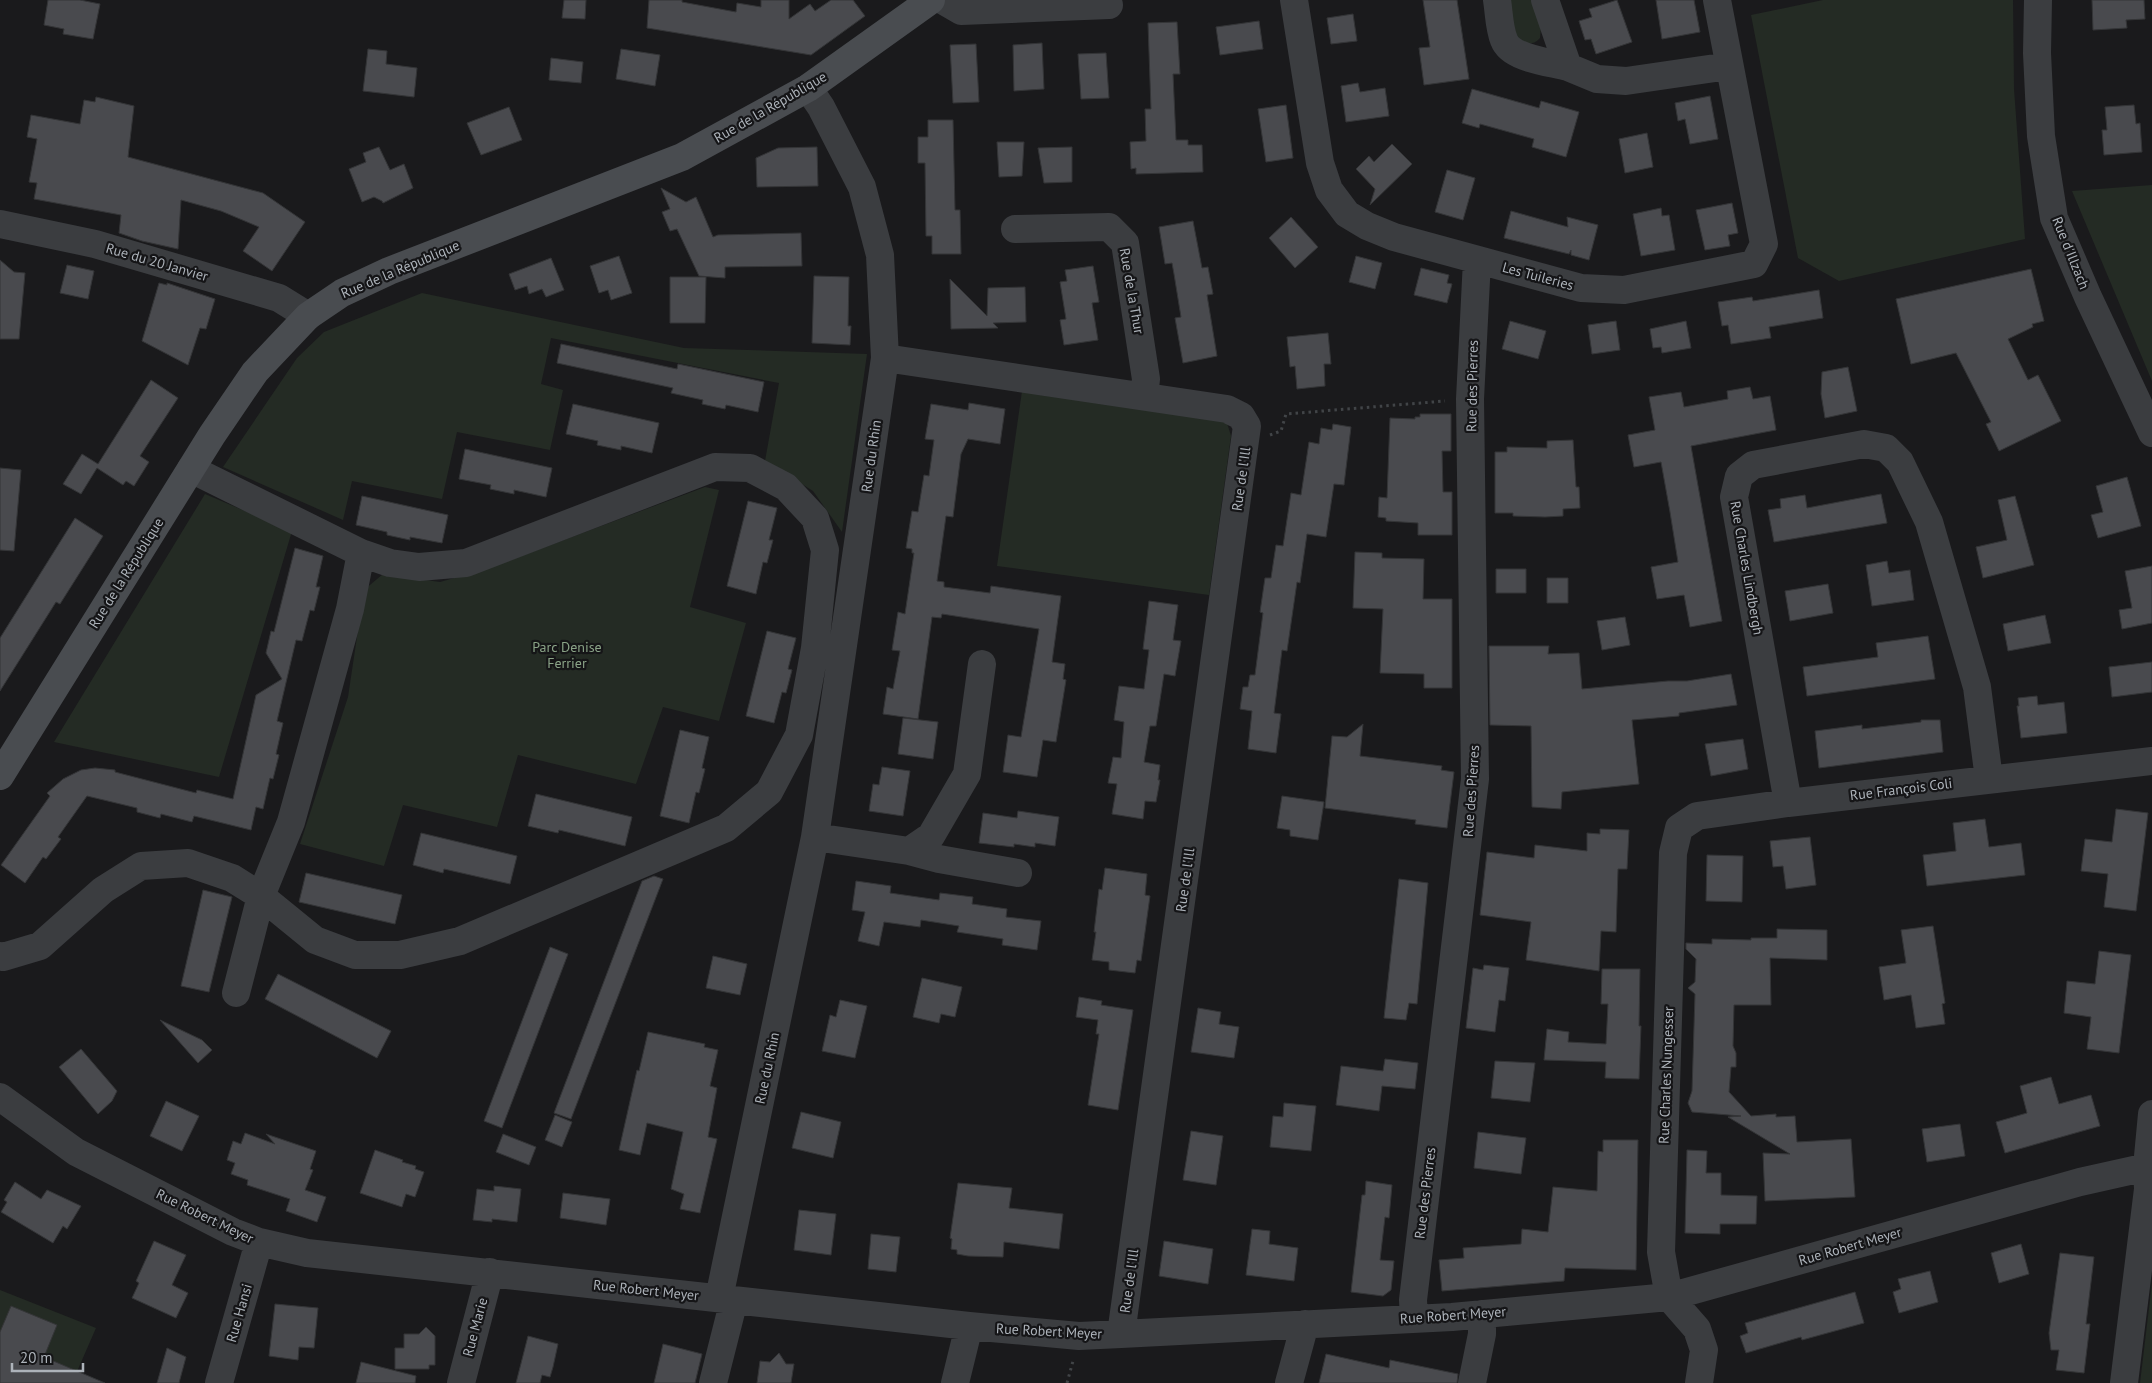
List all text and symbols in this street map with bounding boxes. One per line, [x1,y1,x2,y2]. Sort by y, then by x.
street label: Rue de la République [710,67,830,147]
street label: Rue d'Illzach [2048,214,2094,292]
street label: Rue de la République [338,236,462,302]
street label: Rue du 20 Janvier [104,239,210,285]
street label: Rue de la Thur [1116,247,1148,336]
street label: Les Tuileries [1500,258,1576,294]
street label: Rue des Pierres [1462,340,1482,432]
street label: Rue du Rhin [857,419,885,493]
street label: Rue de l'Ill [1228,446,1254,512]
street label: Rue Charles Lindbergh [1726,500,1768,636]
street label: Rue de la République [85,514,167,632]
park label: Parc Denise Ferrier [532,638,602,672]
street label: Rue des Pierres [1459,744,1483,838]
street label: Rue François Coli [1849,774,1953,804]
street label: Rue de l'Ill [1172,847,1198,913]
street label: Rue Charles Nungesser [1655,1006,1677,1144]
street label: Rue du Rhin [751,1031,783,1105]
street label: Rue des Pierres [1410,1146,1440,1240]
street label: Rue Robert Meyer [153,1185,257,1247]
street label: Rue Robert Meyer [1796,1223,1904,1269]
street label: Rue de l'Ill [1116,1248,1142,1314]
street label: Rue Robert Meyer [592,1275,700,1305]
street label: Rue Hansi [222,1282,256,1344]
street label: Rue Marie [459,1296,491,1358]
street label: Rue Robert Meyer [1399,1302,1507,1328]
street label: Rue Robert Meyer [995,1319,1103,1343]
scale bar [12,1340,84,1372]
text: 20 m [20,1348,53,1367]

